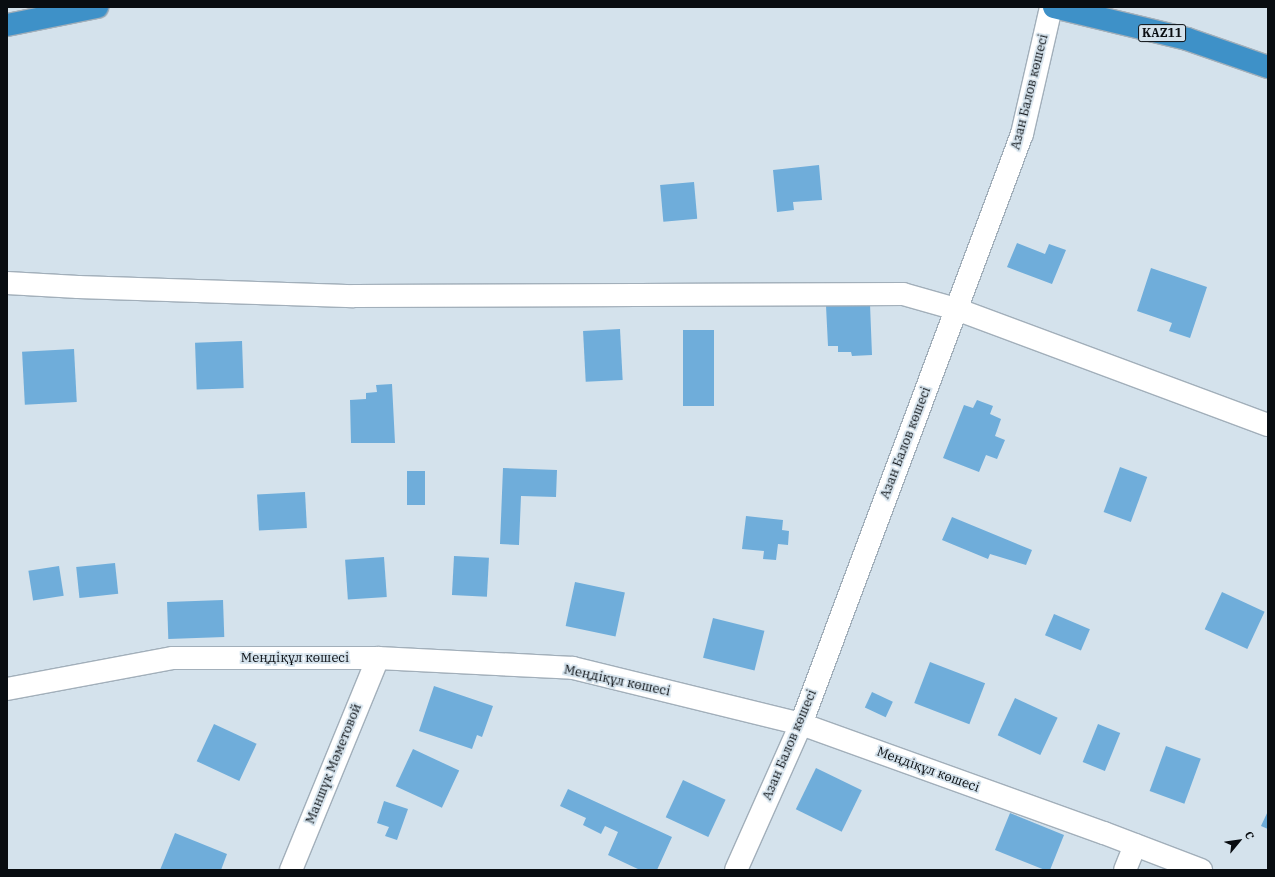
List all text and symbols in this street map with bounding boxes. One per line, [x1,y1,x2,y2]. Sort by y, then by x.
road number: KAZ11 [1138,23,1186,43]
street label: Азан Балов көшесі [1008,33,1052,151]
street label: Азан Балов көшесі [877,385,935,501]
street label: Меңдіқұл көшесі [241,650,349,666]
street label: Меңдіқұл көшесі [562,662,672,700]
street label: Азан Балов көшесі [760,687,820,803]
street label: Маншүк Мәметовой [303,702,365,826]
street label: Меңдіқұл көшесі [874,744,982,796]
north arrow [1219,821,1259,861]
text: С [1242,829,1257,842]

